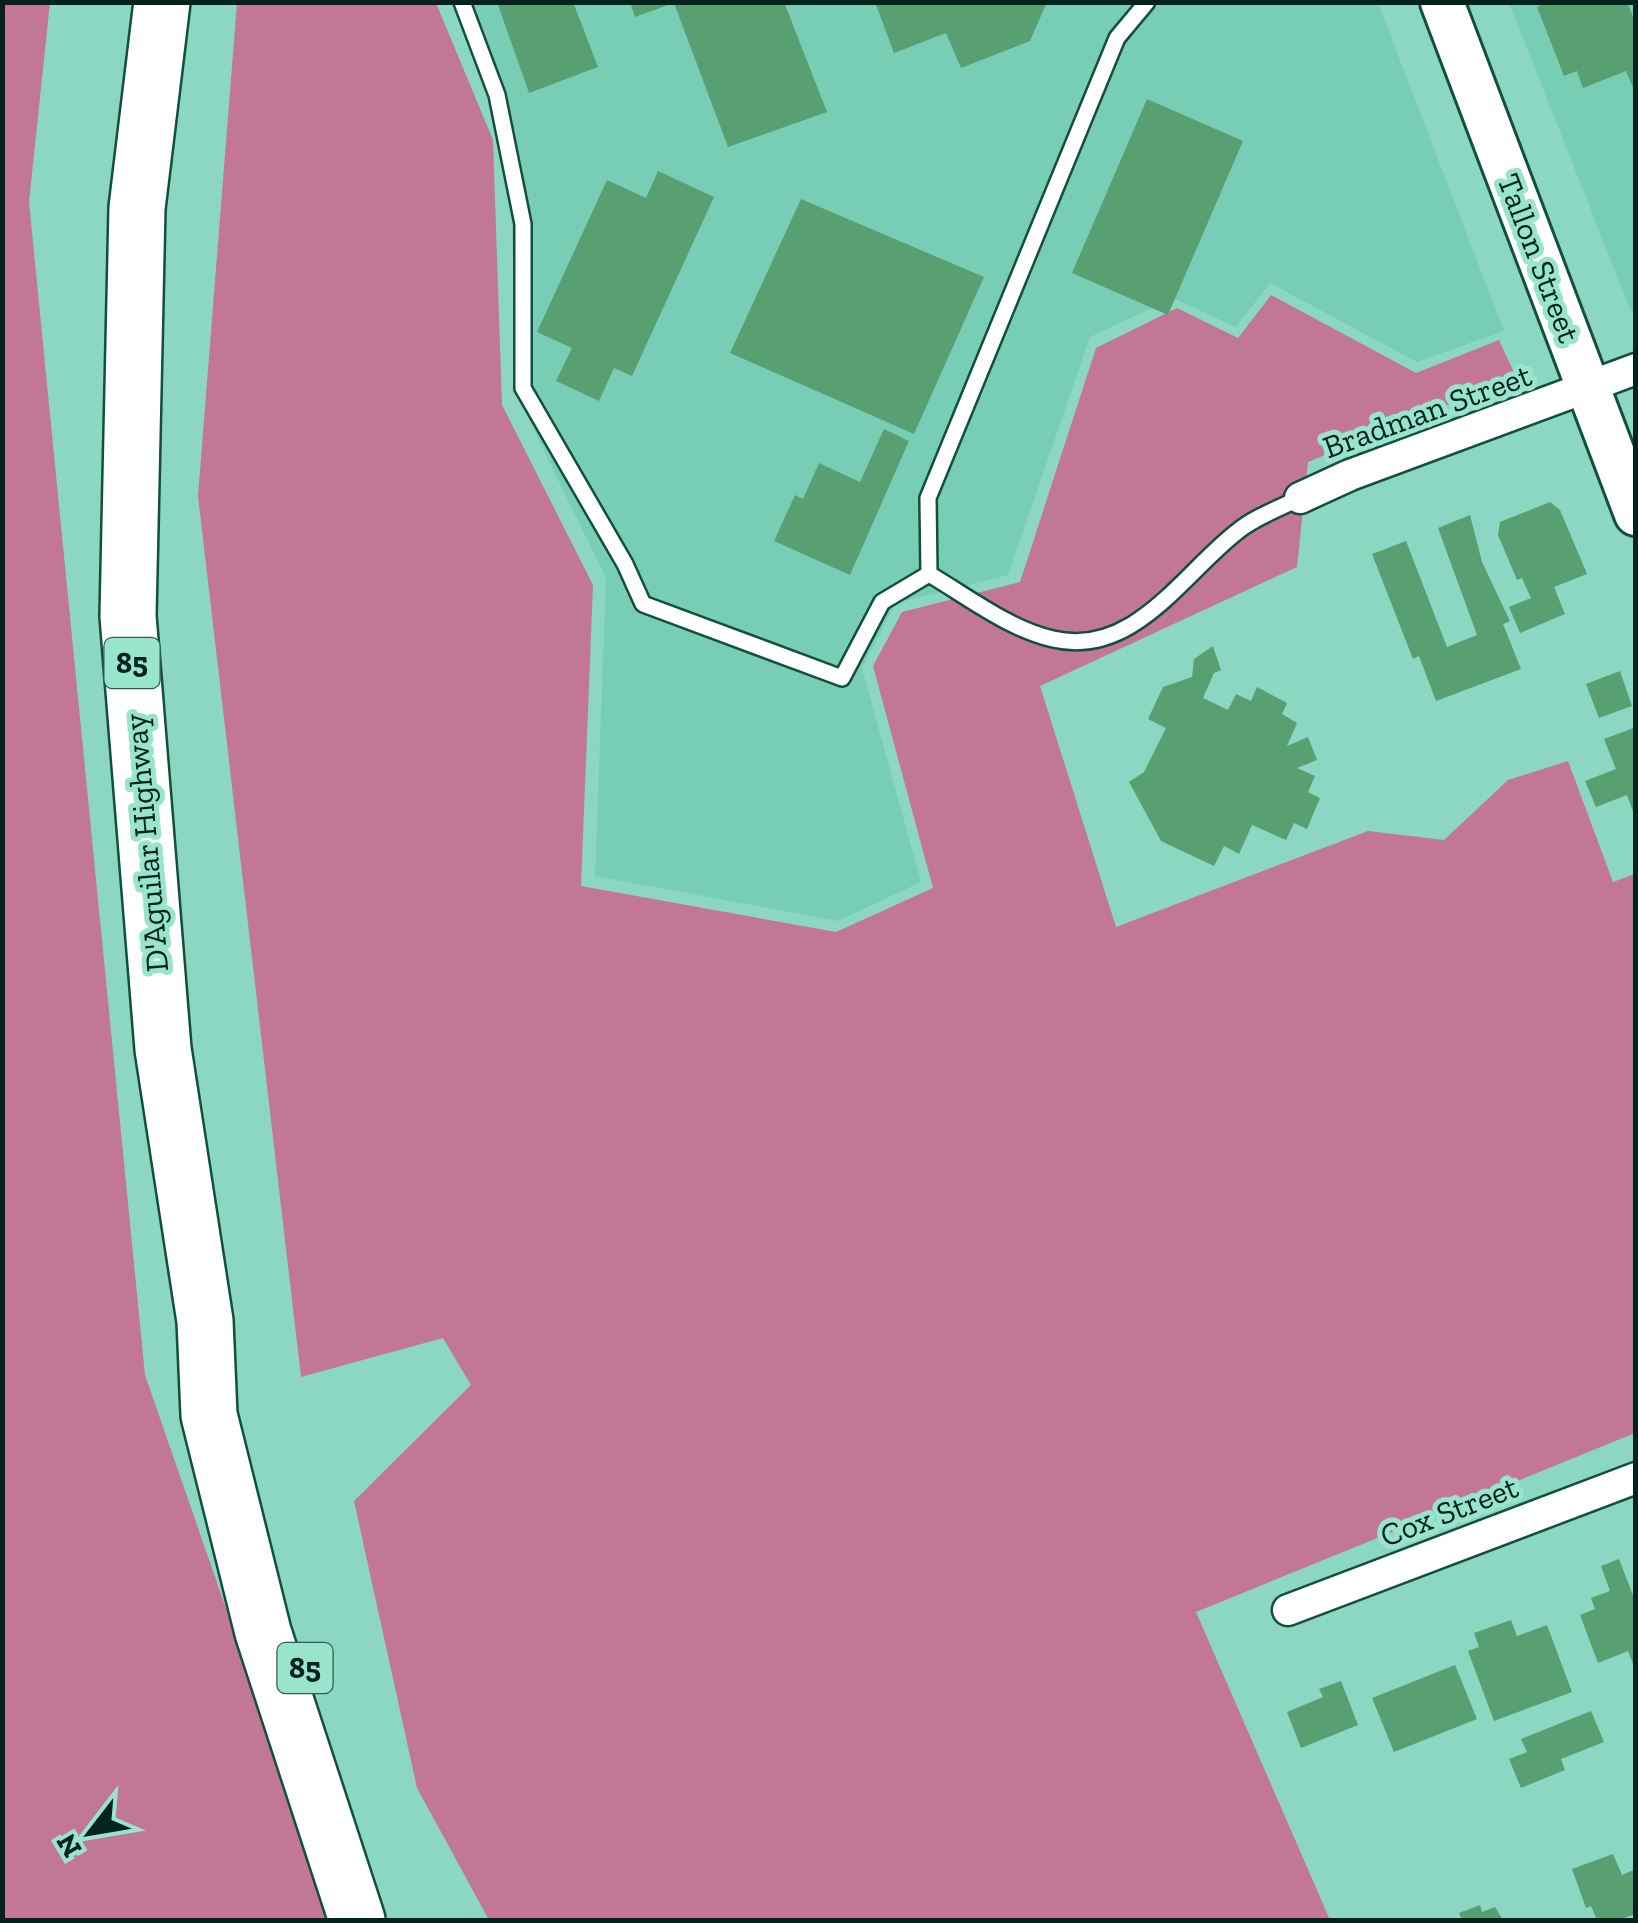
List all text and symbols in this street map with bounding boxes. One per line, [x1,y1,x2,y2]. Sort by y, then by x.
street label: Tallon Street [1489,168,1589,348]
street label: Bradman Street [1318,356,1536,466]
road number: 85 [104,638,160,688]
street label: D'Aguilar Highway [116,712,176,974]
street label: Cox Street [1375,1467,1523,1555]
road number: 85 [278,1643,332,1693]
north arrow [40,1783,140,1883]
text: N [49,1828,89,1863]

